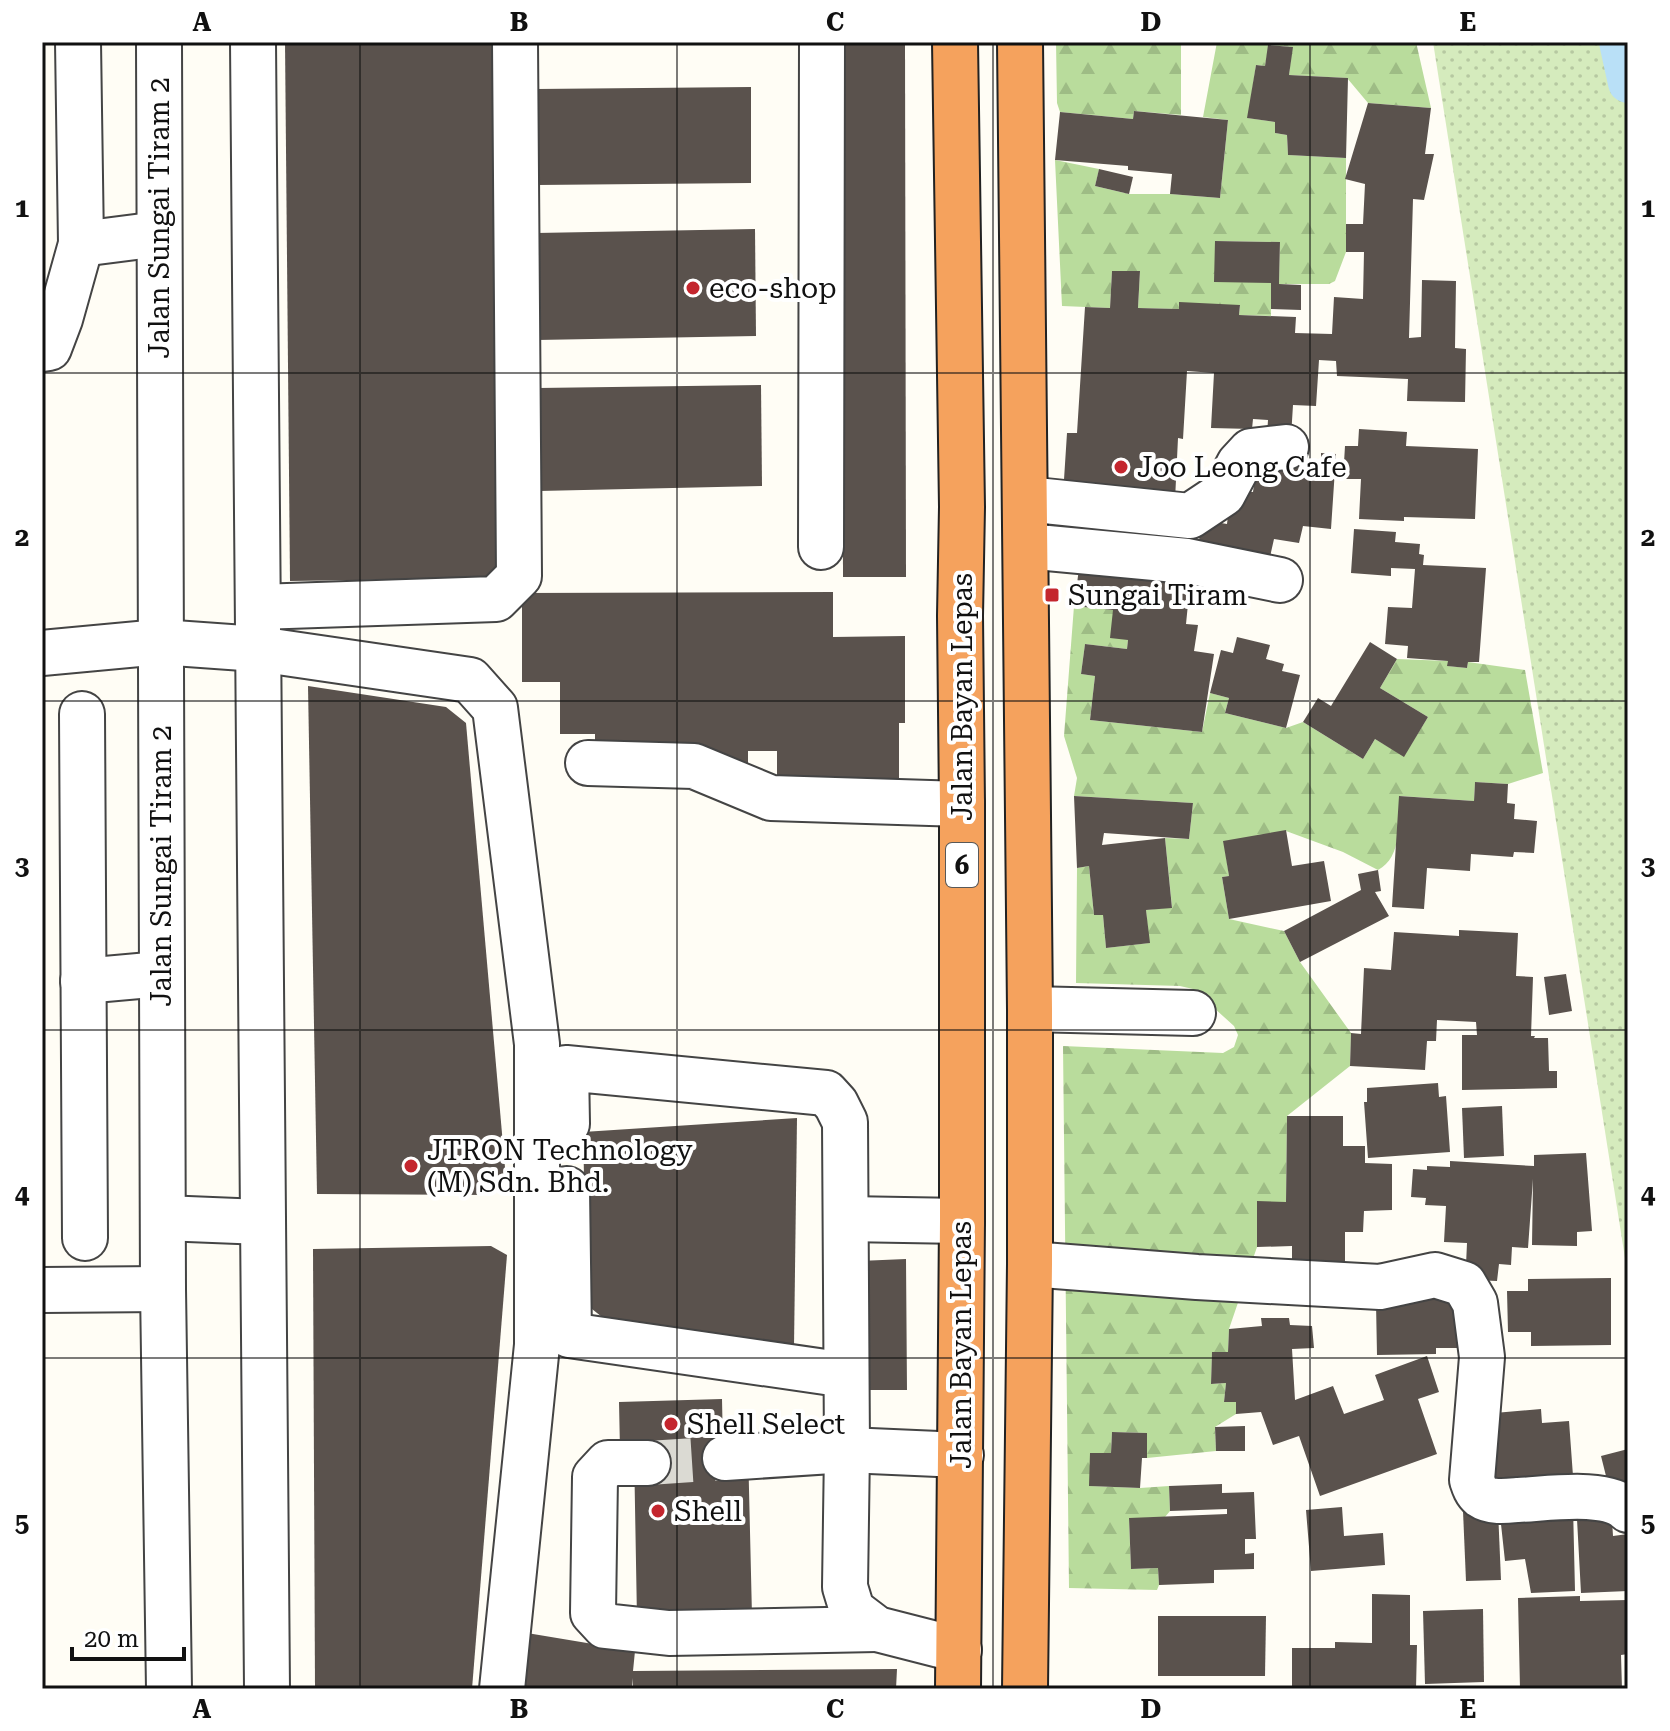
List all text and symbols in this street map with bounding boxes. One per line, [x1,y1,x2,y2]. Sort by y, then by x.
text: A [193,7,212,37]
text: B [510,7,528,37]
text: C [826,7,844,37]
text: D [1141,7,1161,37]
text: E [1460,7,1476,37]
street label: Jalan Sungai Tiram 2 [143,77,176,359]
text: 1 [15,193,29,223]
text: 1 [1641,193,1655,223]
place label: eco-shop [709,272,837,305]
marker: eco-shop [684,279,702,297]
place label: Joo Leong Cafe [1137,451,1347,484]
marker: Joo Leong Cafe [1112,458,1130,476]
text: 2 [15,522,29,552]
text: 2 [1641,522,1655,552]
street label: Jalan Bayan Lepas [946,573,979,821]
place label: Sungai Tiram [1068,579,1247,612]
marker: Sungai Tiram [1043,586,1061,604]
street label: Jalan Sungai Tiram 2 [145,725,178,1007]
road number: 6 [946,843,978,887]
text: 3 [15,851,29,881]
text: 3 [1641,851,1655,881]
place label: JTRON Technology (M) Sdn. Bhd. [427,1134,693,1199]
marker: JTRON Technology (M) Sdn. Bhd. [402,1157,420,1175]
text: 4 [15,1179,30,1209]
text: 4 [1641,1179,1656,1209]
street label: Jalan Bayan Lepas [945,1221,978,1469]
place label: Shell Select [687,1408,845,1441]
marker: Shell Select [662,1415,680,1433]
place label: Shell [674,1495,742,1528]
marker: Shell [649,1502,667,1520]
text: 5 [15,1508,29,1538]
text: 5 [1641,1508,1655,1538]
scale bar [72,1611,184,1661]
text: 20 m [84,1625,139,1653]
text: A [193,1694,212,1724]
text: B [510,1694,528,1724]
text: C [826,1694,844,1724]
text: D [1141,1694,1161,1724]
text: E [1460,1694,1476,1724]

